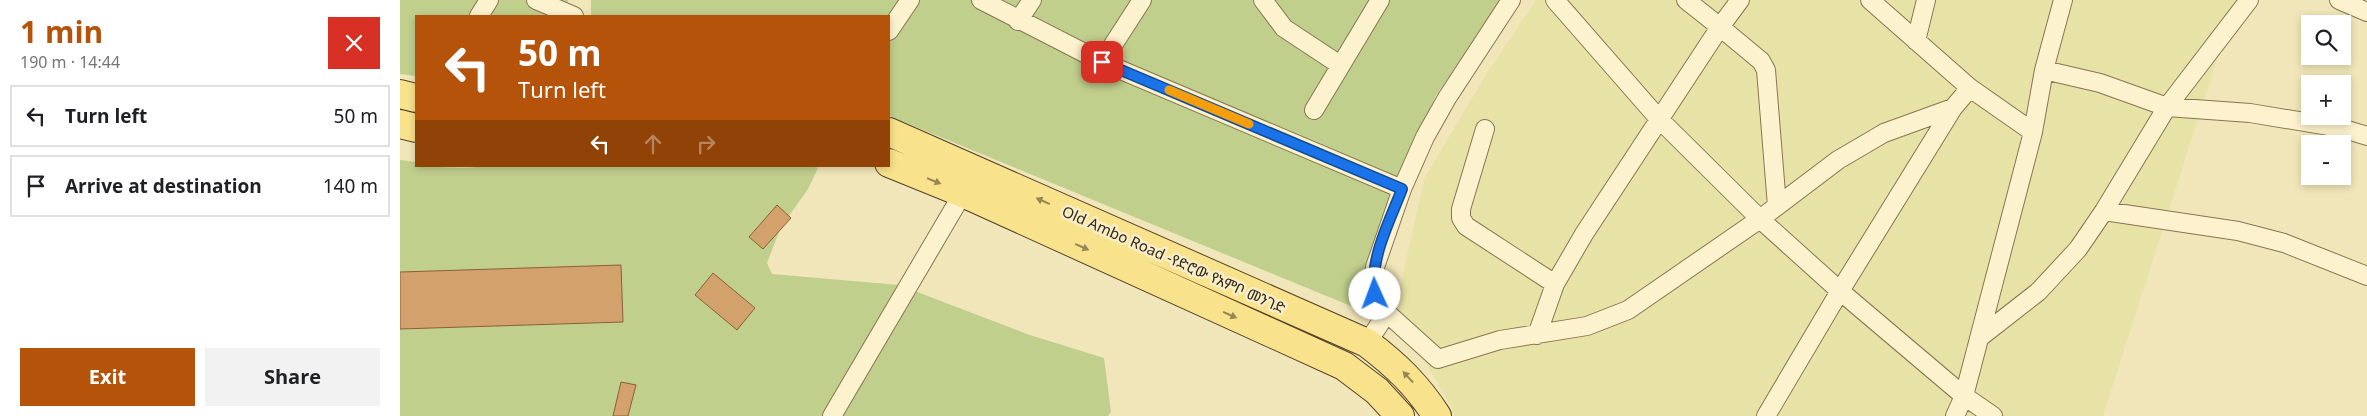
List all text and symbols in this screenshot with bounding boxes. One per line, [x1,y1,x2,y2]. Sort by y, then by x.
text: 1 min [20,11,103,52]
map controls [2301,15,2351,185]
button: search [2301,15,2351,65]
button: close [328,17,380,69]
text: 50 m [518,29,602,76]
icon: left [435,35,500,100]
pin [1081,41,1123,83]
icon: arrive [1088,48,1116,76]
text: 190 m · 14:44 [20,51,120,73]
text: Turn left [518,74,606,104]
button: + [2301,75,2351,125]
icon: left [22,102,50,130]
text: Turn left [65,103,147,129]
text: 50 m [334,103,378,129]
icon: left [586,130,614,158]
icon: ahead [639,130,667,158]
icon: right [692,130,720,158]
button: − [2301,135,2351,185]
icon: arrive [22,172,50,200]
text: Arrive at destination [65,173,262,199]
text: 140 m [323,173,378,199]
one-way arrow [927,178,941,186]
one-way arrow [1036,196,1050,204]
street label: Old Ambo Road -የድሮው የአምቦ መንገድ [1059,201,1289,318]
one-way arrow [1075,244,1089,252]
position arrow [1348,267,1400,319]
one-way arrow [1223,311,1237,319]
button: Exit [20,348,195,406]
button: Share [205,348,380,406]
one-way arrow [1402,372,1414,384]

